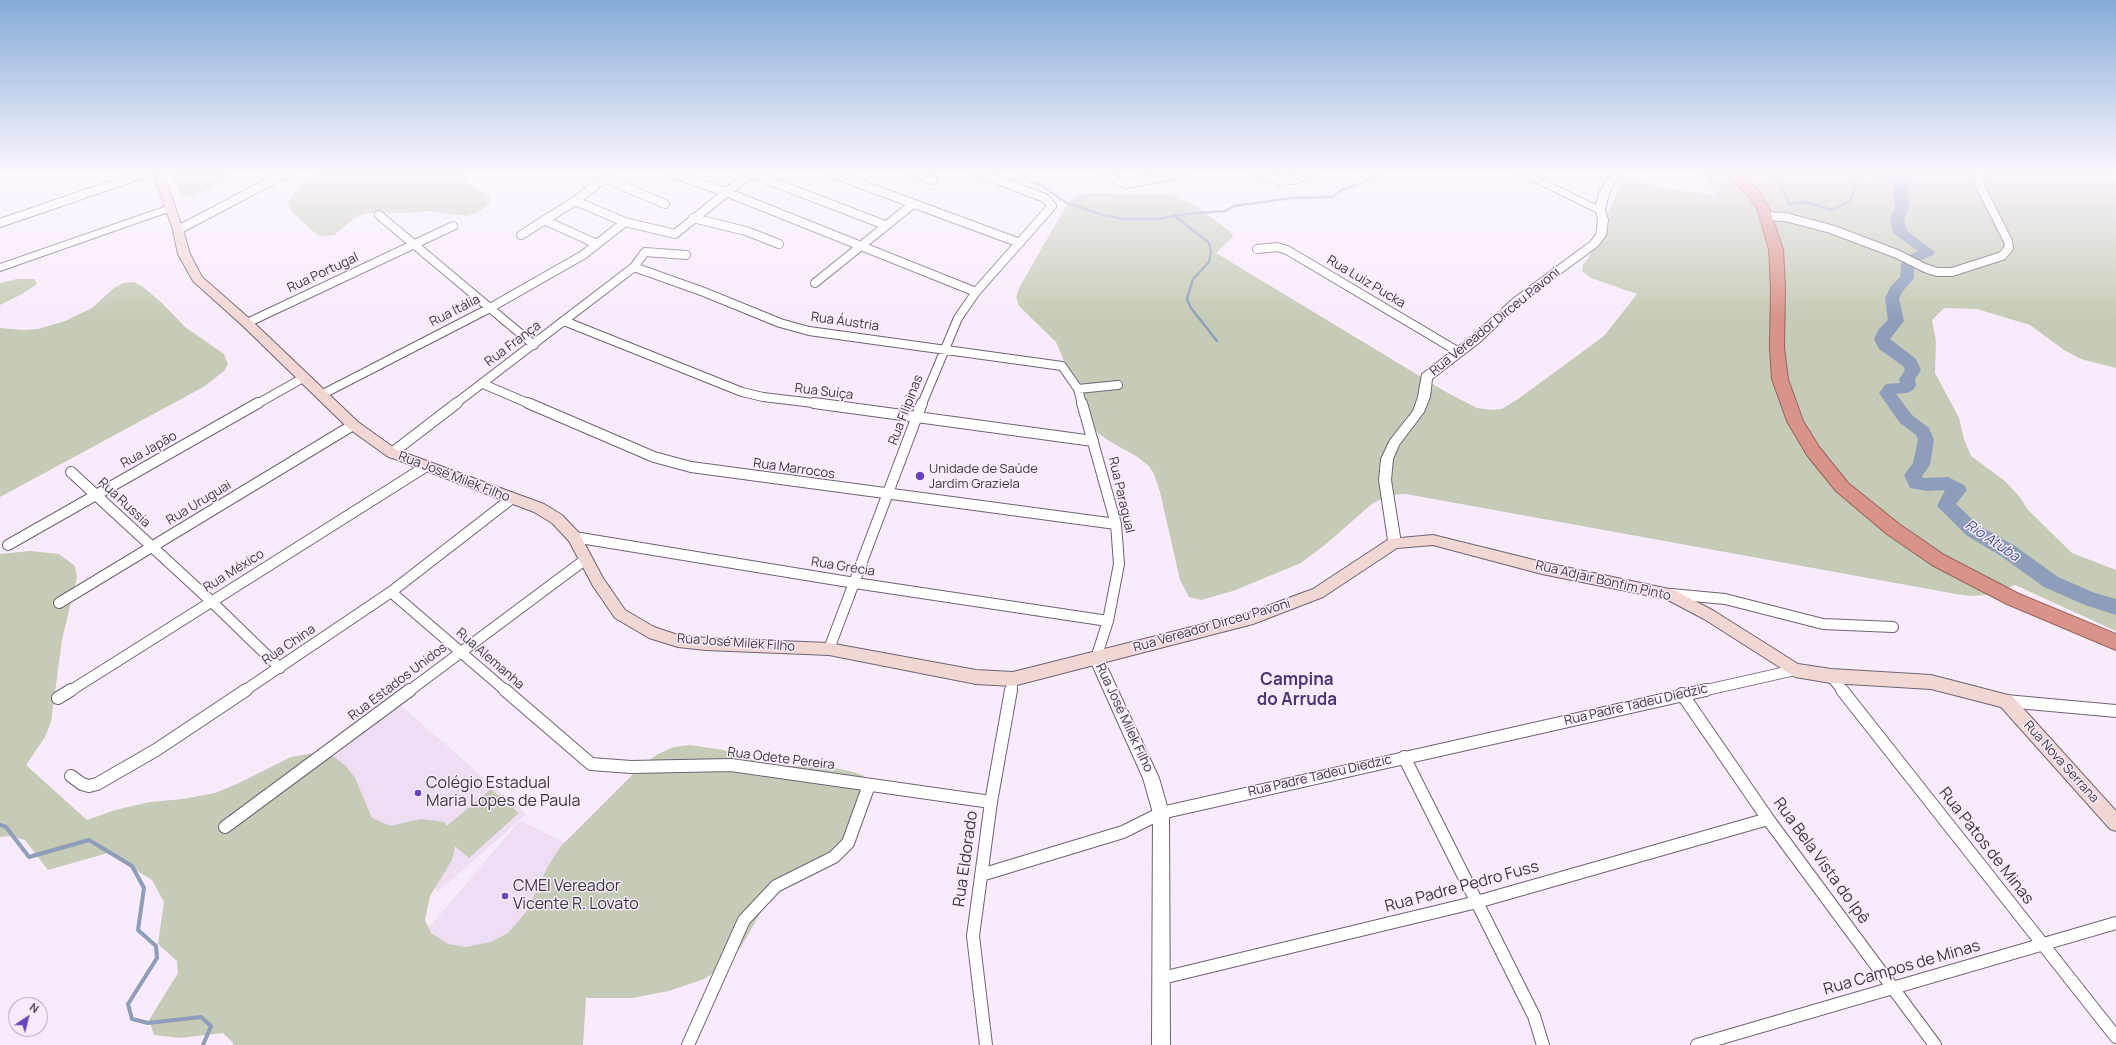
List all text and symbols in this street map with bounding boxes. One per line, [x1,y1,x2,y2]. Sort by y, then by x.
street label: Rua Portugal [285,250,361,296]
street label: Rua Luiz Pucka [1324,252,1408,312]
street label: Rua Vereador Dirceu Pavoni [1427,265,1563,379]
street label: Rua Itália [427,292,483,330]
street label: Rua Áustria [810,309,880,335]
street label: Rua França [482,318,544,370]
street label: Rua Filipinas [885,373,927,447]
street label: Rua Suíça [794,381,854,403]
street label: Rua Japão [118,428,180,472]
street label: Rua José Milek Filho [396,449,512,505]
street label: Rua Paragual [1105,455,1137,535]
street label: Rua Marrocos [752,456,836,482]
place label: Unidade de Saúde Jardim Graziela [929,461,1038,492]
marker: Unidade de Saúde Jardim Graziela [914,470,926,482]
street label: Rua Russia [95,475,153,531]
street label: Rua Uruguai [164,478,234,528]
water label: Rio Atuba [1962,517,2022,565]
street label: Rua México [201,546,267,596]
street label: Rua Grécia [810,554,876,580]
street label: Rua Adjair Bonfim Pinto [1534,558,1672,604]
street label: Rua Vereador Dirceu Pavoni [1132,596,1292,656]
street label: Rua China [259,622,319,668]
street label: Rua Alemanha [453,625,527,693]
street label: Rua José Milek Filho [677,631,795,655]
street label: Rua Estados Unidos [346,640,450,724]
street label: Rua José Milek Filho [1092,661,1156,775]
district label: Campina do Arruda [1257,670,1337,710]
street label: Rua Padre Tadeu Diedzic [1563,681,1709,729]
street label: Rua Nova Serrana [2020,718,2102,806]
street label: Rua Odete Pereira [727,745,835,773]
street label: Rua Padre Tadeu Diedzic [1247,752,1393,800]
place label: Colégio Estadual Maria Lopes de Paula [426,774,580,812]
street label: Rua Patos de Minas [1934,784,2038,908]
marker: Colégio Estadual Maria Lopes de Paula [413,788,423,798]
street label: Rua Bela Vista do Ipê [1769,794,1873,928]
street label: Rua Eldorado [950,810,982,908]
street label: Rua Padre Pedro Fuss [1383,857,1541,917]
place label: CMEI Vereador Vicente R. Lovato [513,877,639,915]
marker: CMEI Vereador Vicente R. Lovato [500,891,510,901]
street label: Rua Campos de Minas [1821,936,1983,1000]
north arrow [8,997,48,1037]
text: N [27,999,42,1016]

